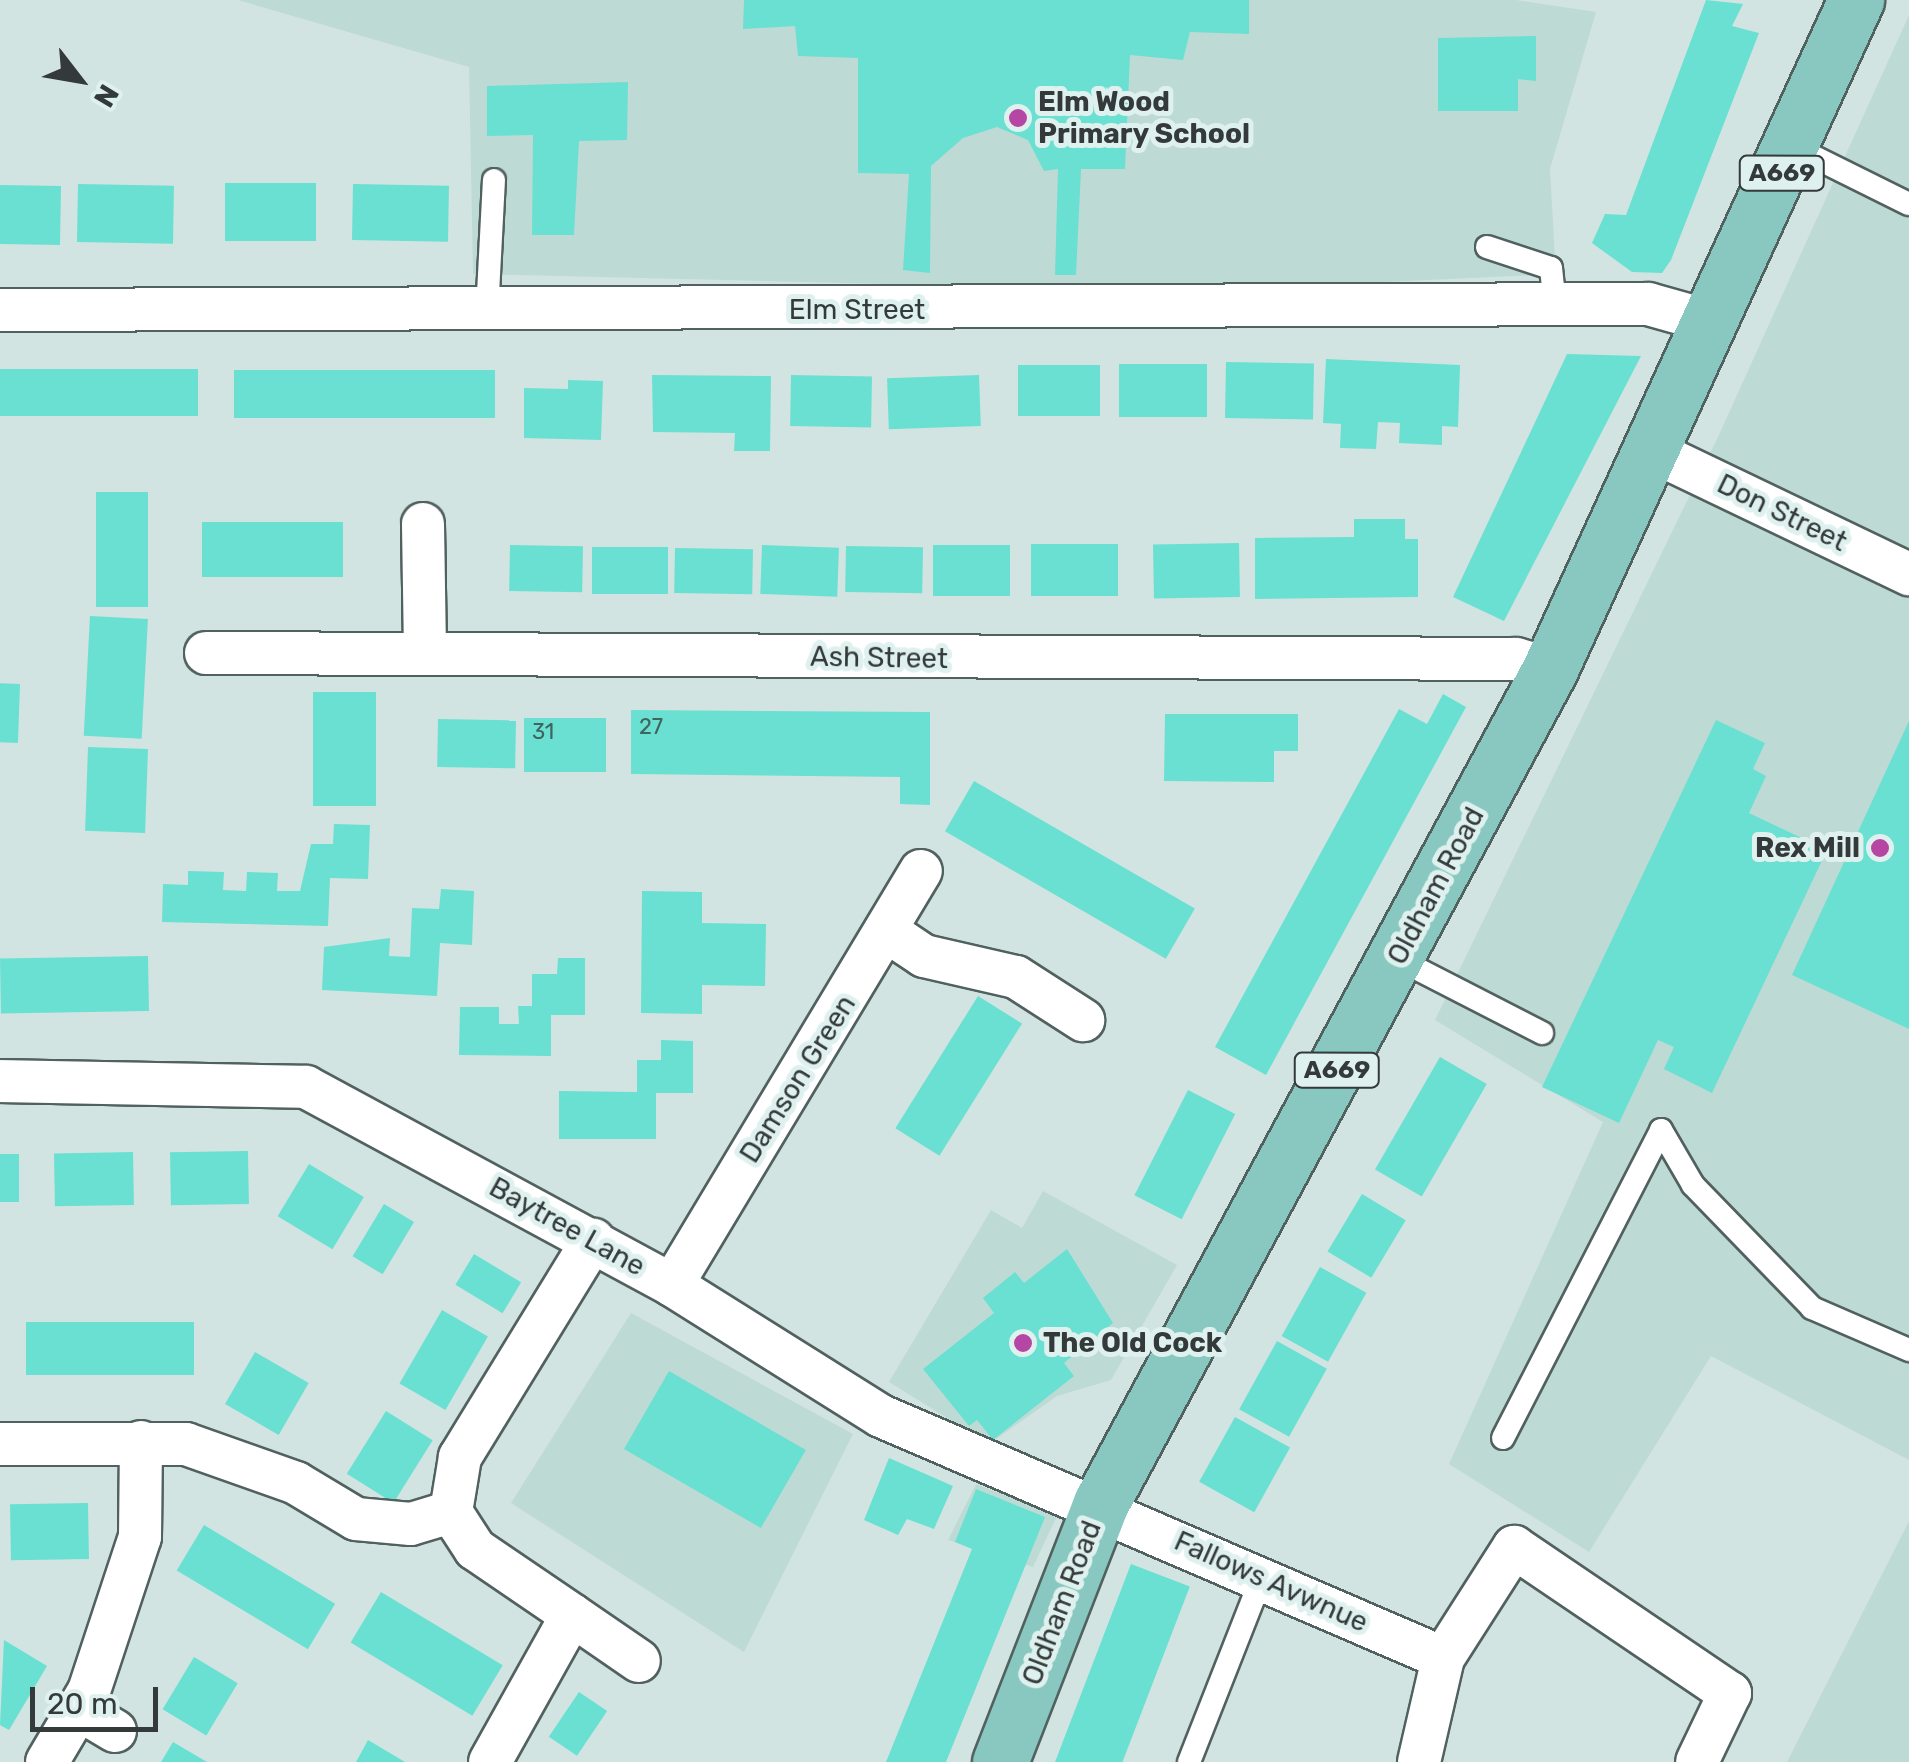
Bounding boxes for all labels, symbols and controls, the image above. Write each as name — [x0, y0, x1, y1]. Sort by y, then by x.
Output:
north arrow — [30, 30, 130, 130]
text: N — [87, 79, 125, 113]
place label: Elm Wood Primary School — [1038, 85, 1251, 151]
marker: Elm Wood Primary School — [1007, 107, 1029, 129]
road number: A669 — [1737, 153, 1827, 193]
street label: Elm Street — [789, 293, 925, 327]
street label: Don Street — [1712, 467, 1852, 559]
street label: Ash Street — [810, 640, 948, 676]
house number: 27 — [639, 714, 663, 740]
house number: 31 — [532, 719, 554, 745]
street label: Oldham Road — [1381, 802, 1491, 970]
place label: Rex Mill — [1755, 831, 1860, 865]
marker: Rex Mill — [1869, 837, 1891, 859]
street label: Damson Green — [733, 989, 863, 1169]
road number: A669 — [1292, 1050, 1382, 1090]
street label: Baytree Lane — [483, 1170, 651, 1284]
place label: The Old Cock — [1043, 1326, 1222, 1360]
marker: The Old Cock — [1012, 1332, 1034, 1354]
street label: Oldham Road — [1015, 1516, 1109, 1690]
street label: Fallows Avwnue — [1169, 1524, 1373, 1640]
scale bar — [35, 1667, 162, 1729]
text: 20 m — [47, 1686, 118, 1722]

